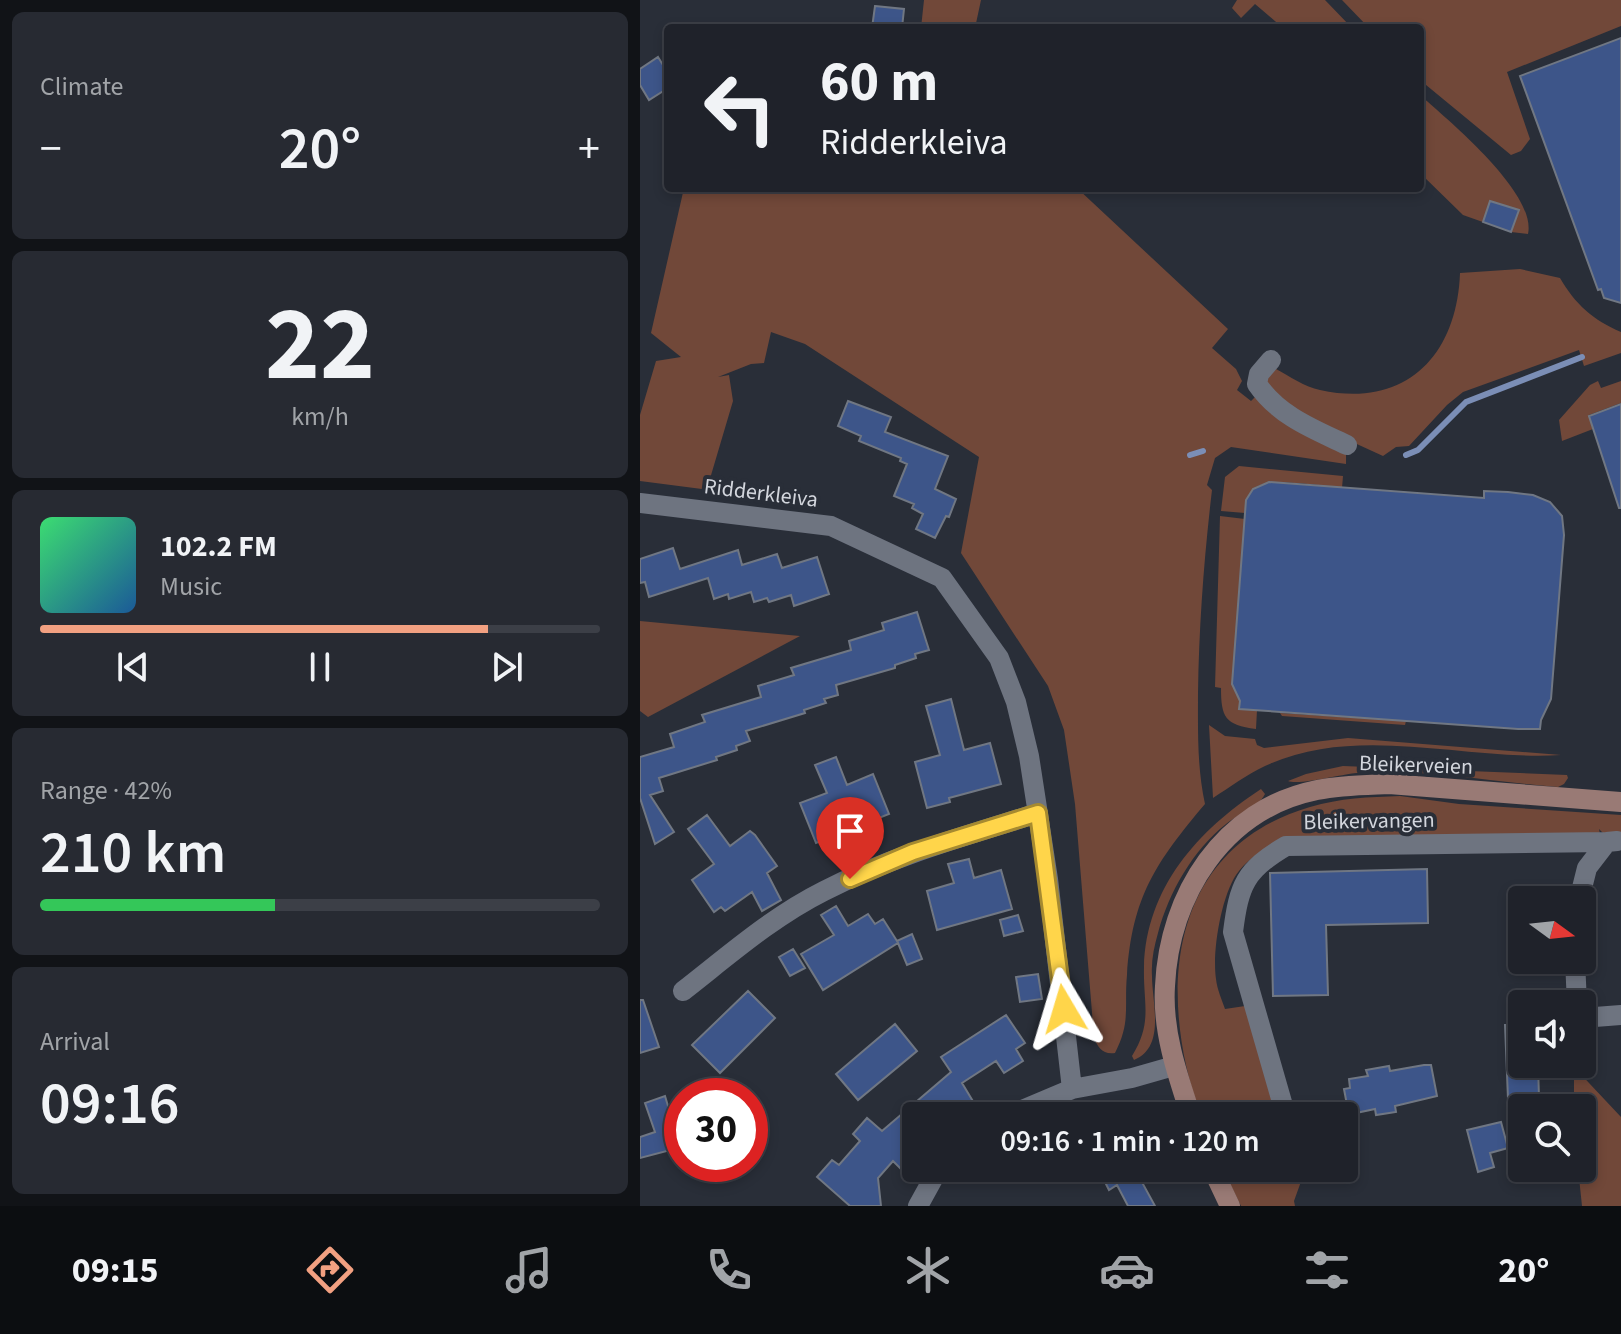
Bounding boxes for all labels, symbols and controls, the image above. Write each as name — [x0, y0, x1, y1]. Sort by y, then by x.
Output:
text: 60 m — [820, 43, 938, 122]
icon: left — [688, 56, 792, 160]
text: Climate — [40, 68, 124, 105]
text: 20° — [279, 107, 361, 192]
text: Ridderkleiva — [820, 117, 1008, 168]
text: − — [40, 118, 62, 181]
text: + — [578, 118, 600, 181]
text: 22 — [265, 272, 375, 420]
text: km/h — [291, 398, 349, 435]
street label: Ridderkleiva — [702, 470, 820, 516]
text: 102.2 FM — [160, 525, 277, 568]
text: Music — [160, 568, 222, 605]
icon: previous — [111, 645, 155, 689]
icon: pause — [298, 645, 342, 689]
icon: next — [485, 645, 529, 689]
street label: Bleikerveien — [1359, 747, 1473, 783]
text: Range · 42% — [40, 772, 172, 809]
pin — [816, 797, 884, 879]
street label: Bleikervangen — [1303, 804, 1435, 838]
icon: arrive — [828, 809, 872, 853]
text: 210 km — [40, 811, 226, 896]
north arrow — [1508, 886, 1596, 974]
map controls — [1508, 886, 1596, 1182]
position arrow — [1022, 967, 1106, 1051]
button: sound — [1508, 990, 1596, 1078]
text: Arrival — [40, 1023, 110, 1060]
text: 09:16 — [40, 1062, 180, 1147]
speed limit sign: 30 — [664, 1078, 768, 1182]
button: search — [1508, 1094, 1596, 1182]
text: 09:16 · 1 min · 120 m — [1000, 1120, 1260, 1163]
icon: directions — [302, 1242, 358, 1298]
icon: music — [501, 1242, 557, 1298]
icon: phone — [701, 1242, 757, 1298]
icon: climate — [900, 1242, 956, 1298]
icon: car — [1099, 1242, 1155, 1298]
icon: filters — [1299, 1242, 1355, 1298]
text: 09:15 — [72, 1245, 159, 1296]
text: 20° — [1498, 1245, 1549, 1296]

